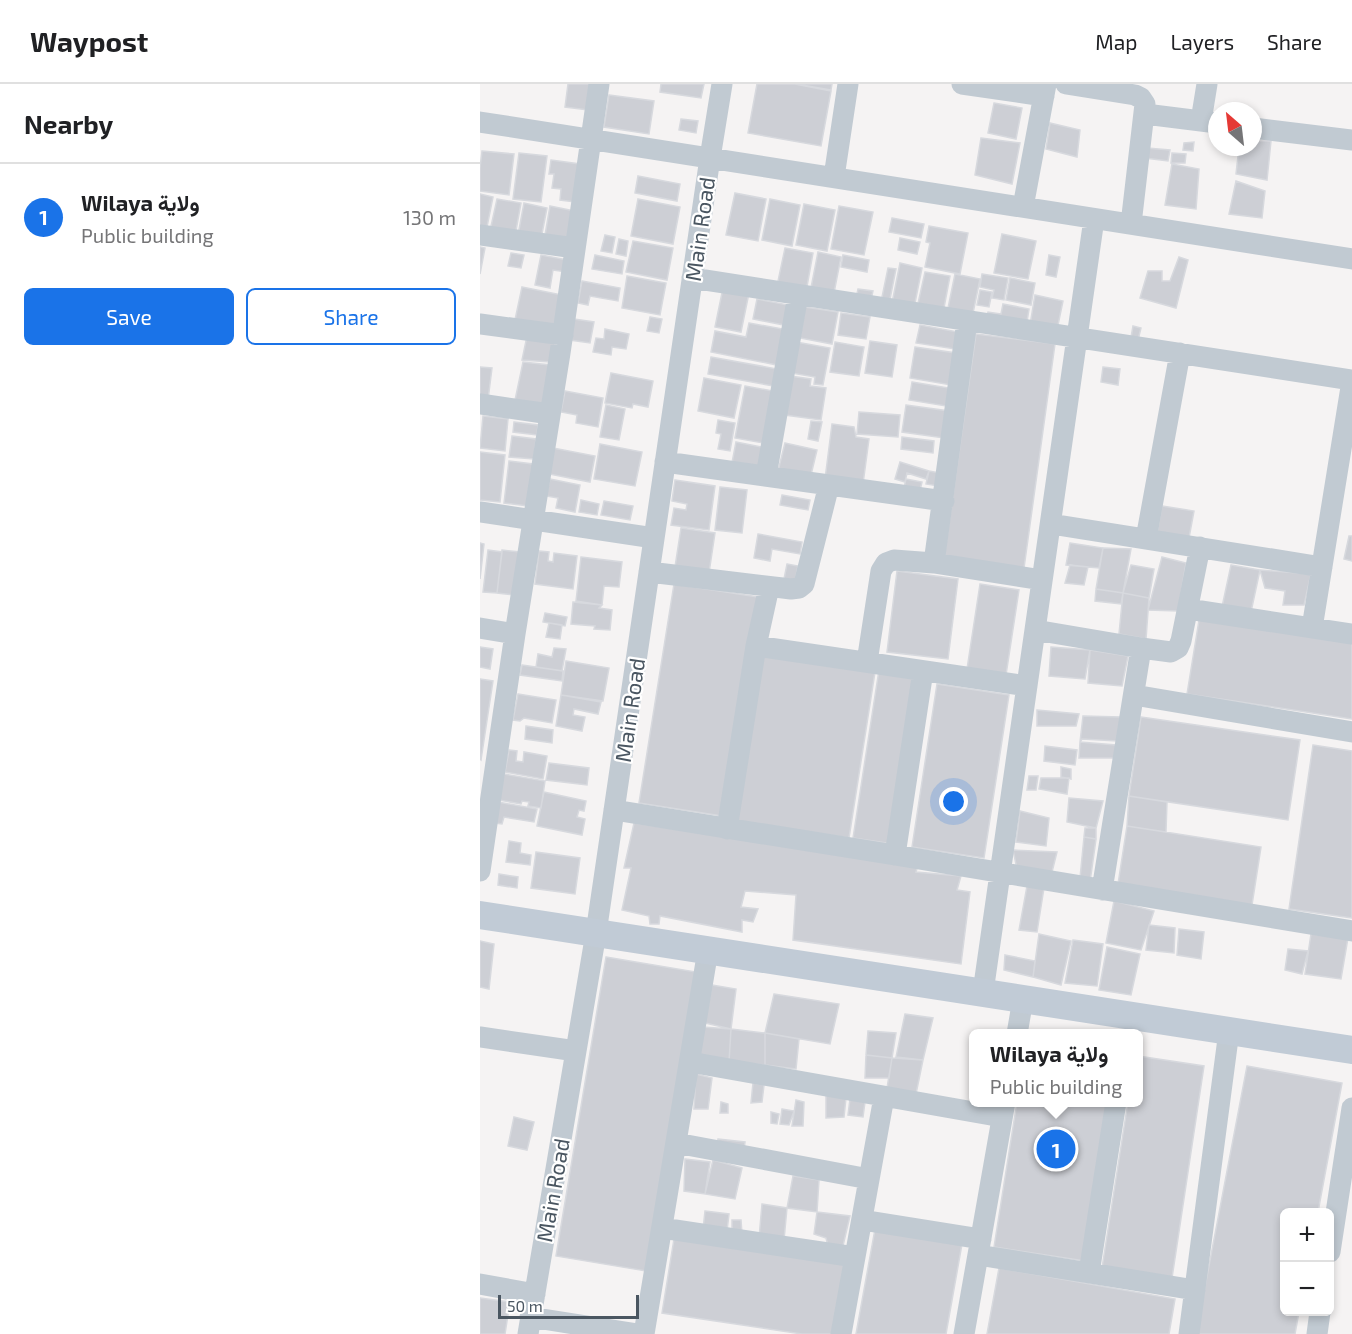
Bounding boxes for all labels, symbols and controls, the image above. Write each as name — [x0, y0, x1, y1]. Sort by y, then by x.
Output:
text: Waypost — [30, 24, 148, 58]
text: Map — [1095, 29, 1137, 54]
text: Layers — [1170, 29, 1234, 54]
text: Share — [1267, 29, 1322, 54]
north arrow — [1208, 102, 1262, 156]
text: Nearby — [24, 108, 113, 139]
street label: Main Road — [679, 175, 719, 283]
text: Wilaya ولاية — [81, 189, 200, 215]
text: 1 — [39, 205, 48, 229]
text: 130 m — [403, 205, 456, 229]
text: Public building — [81, 223, 214, 247]
button: Save — [24, 288, 234, 345]
button: Share — [246, 288, 456, 345]
street label: Main Road — [609, 656, 649, 764]
your location — [939, 787, 968, 816]
popup — [969, 1029, 1143, 1107]
text: Wilaya ولاية — [990, 1040, 1108, 1066]
text: Public building — [990, 1074, 1122, 1098]
pin: 1 — [1036, 1126, 1076, 1172]
street label: Main Road — [530, 1136, 574, 1244]
map controls — [1280, 1208, 1334, 1316]
button: + — [1280, 1208, 1334, 1262]
button: − — [1280, 1262, 1334, 1316]
scale bar — [498, 1292, 639, 1320]
text: 50 m — [507, 1296, 543, 1315]

